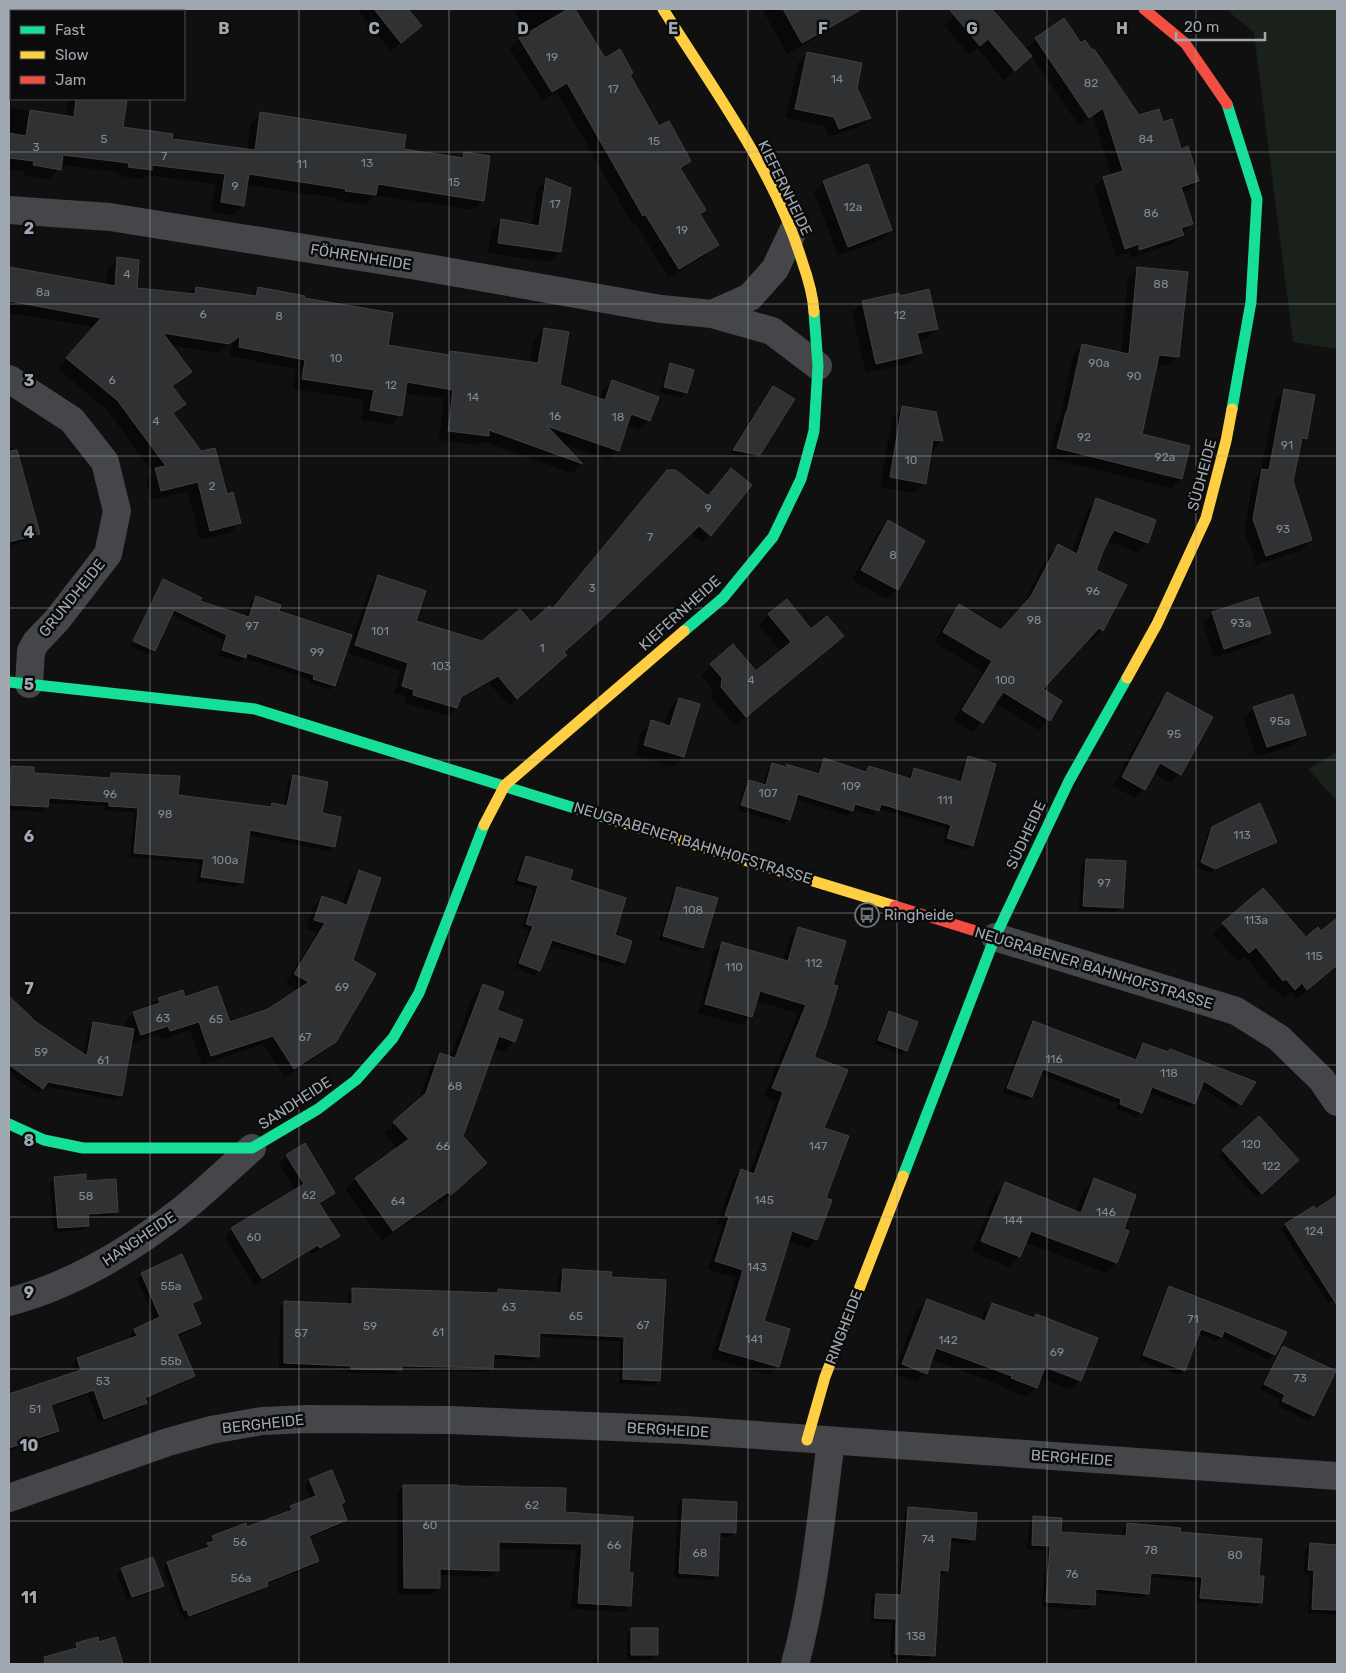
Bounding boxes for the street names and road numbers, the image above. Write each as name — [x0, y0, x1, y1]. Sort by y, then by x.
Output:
street label: KIEFERNHEIDE — [754, 137, 816, 239]
street label: FÖHRENHEIDE — [309, 240, 413, 274]
street label: SÜDHEIDE — [1184, 437, 1220, 513]
street label: GRUNDHEIDE — [35, 556, 109, 640]
street label: KIEFERNHEIDE — [635, 572, 725, 654]
street label: NEUGRABENER BAHNHOFSTRASSE — [572, 798, 814, 888]
street label: SÜDHEIDE — [1002, 798, 1050, 872]
street label: NEUGRABENER BAHNHOFSTRASSE — [973, 923, 1215, 1013]
street label: SANDHEIDE — [255, 1073, 335, 1133]
street label: HANGHEIDE — [99, 1208, 179, 1270]
street label: RINGHEIDE — [822, 1287, 866, 1367]
street label: BERGHEIDE — [221, 1411, 305, 1437]
street label: BERGHEIDE — [626, 1419, 710, 1441]
street label: BERGHEIDE — [1030, 1446, 1114, 1470]

